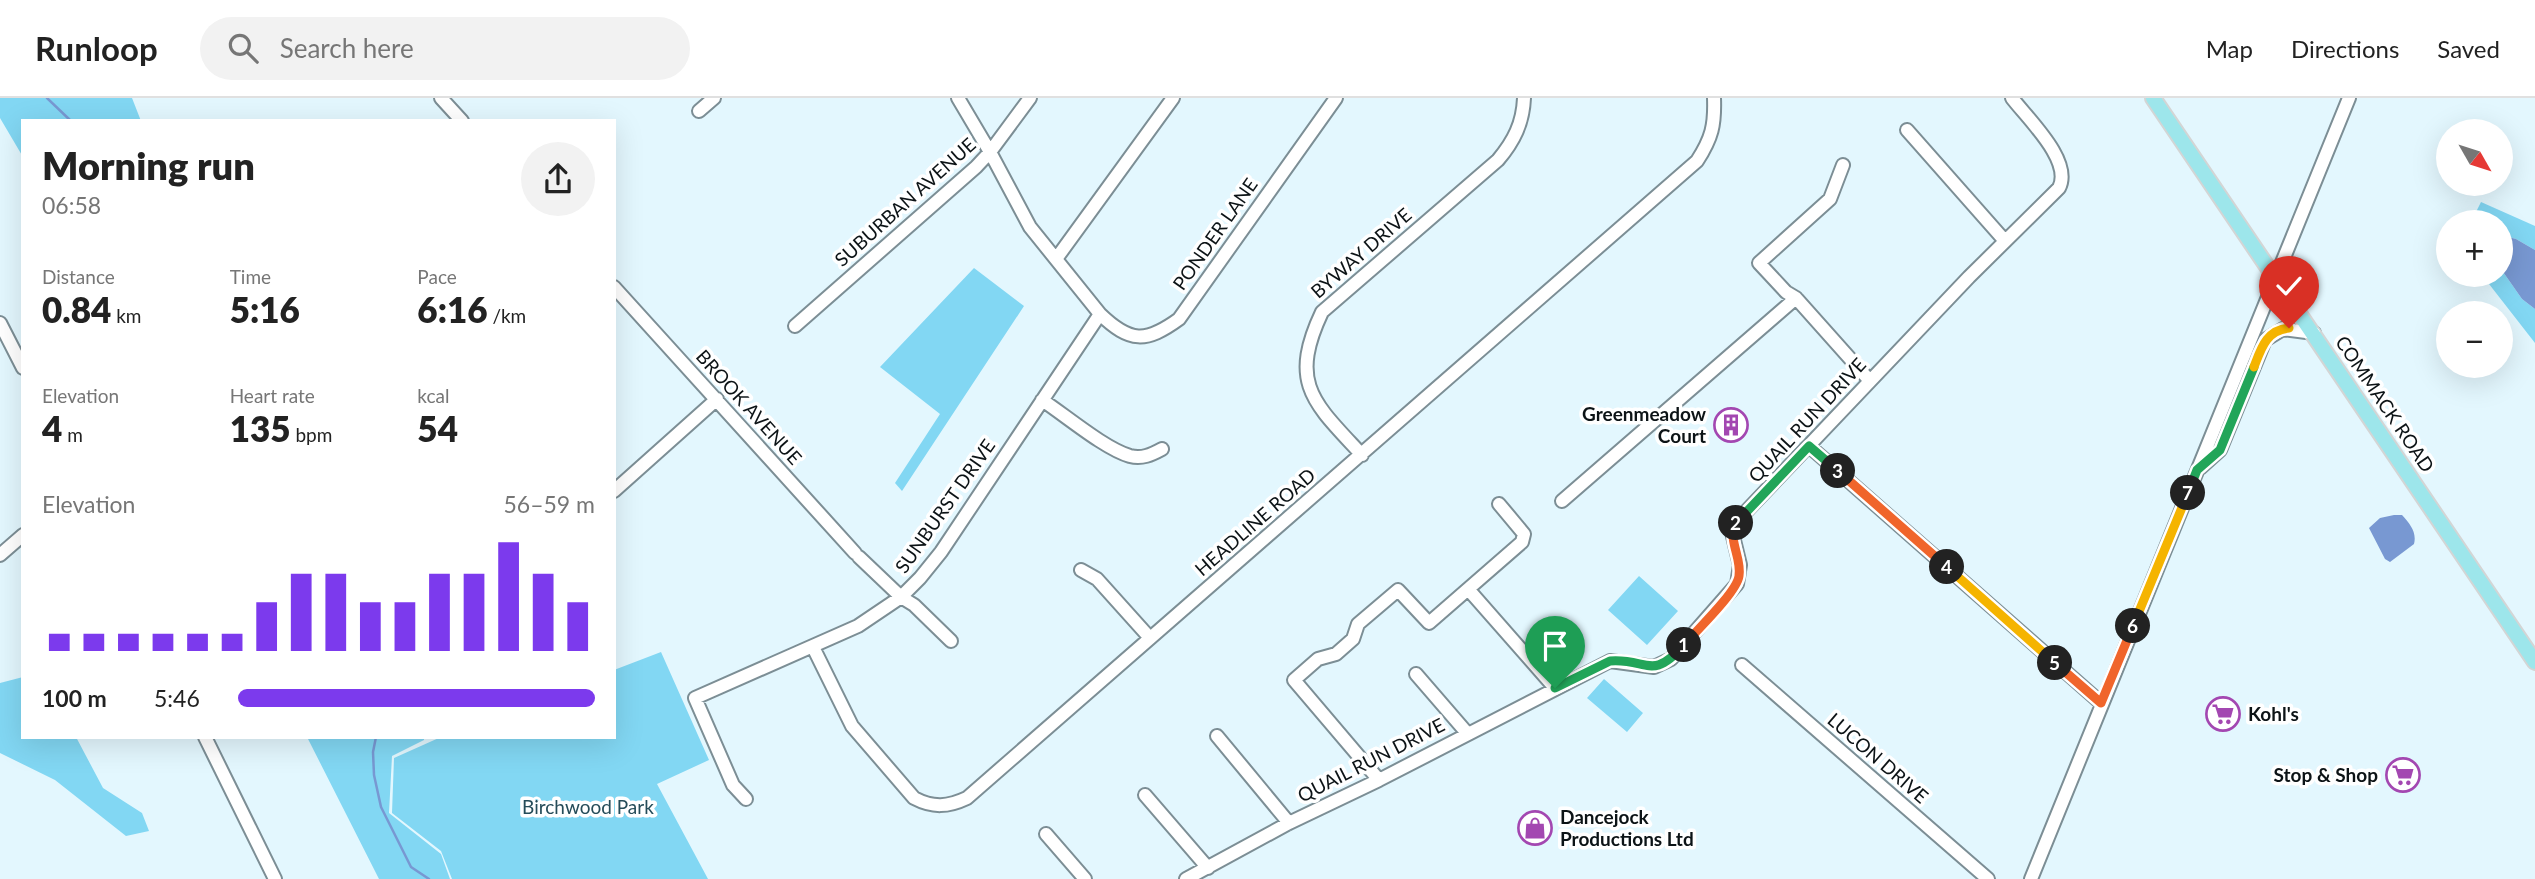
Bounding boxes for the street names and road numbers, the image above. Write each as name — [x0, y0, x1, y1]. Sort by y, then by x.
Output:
street label: SUBURBAN AVENUE — [830, 132, 980, 271]
street label: PONDER LANE — [1167, 173, 1262, 294]
street label: BYWAY DRIVE — [1306, 203, 1416, 302]
street label: COMMACK ROAD — [2331, 331, 2440, 476]
street label: BROOK AVENUE — [692, 345, 807, 469]
street label: QUAIL RUN DRIVE — [1743, 353, 1870, 487]
street label: SUNBURST DRIVE — [890, 434, 999, 577]
street label: HEADLINE ROAD — [1190, 463, 1320, 580]
street label: LUCON DRIVE — [1823, 708, 1933, 808]
street label: QUAIL RUN DRIVE — [1293, 713, 1448, 807]

